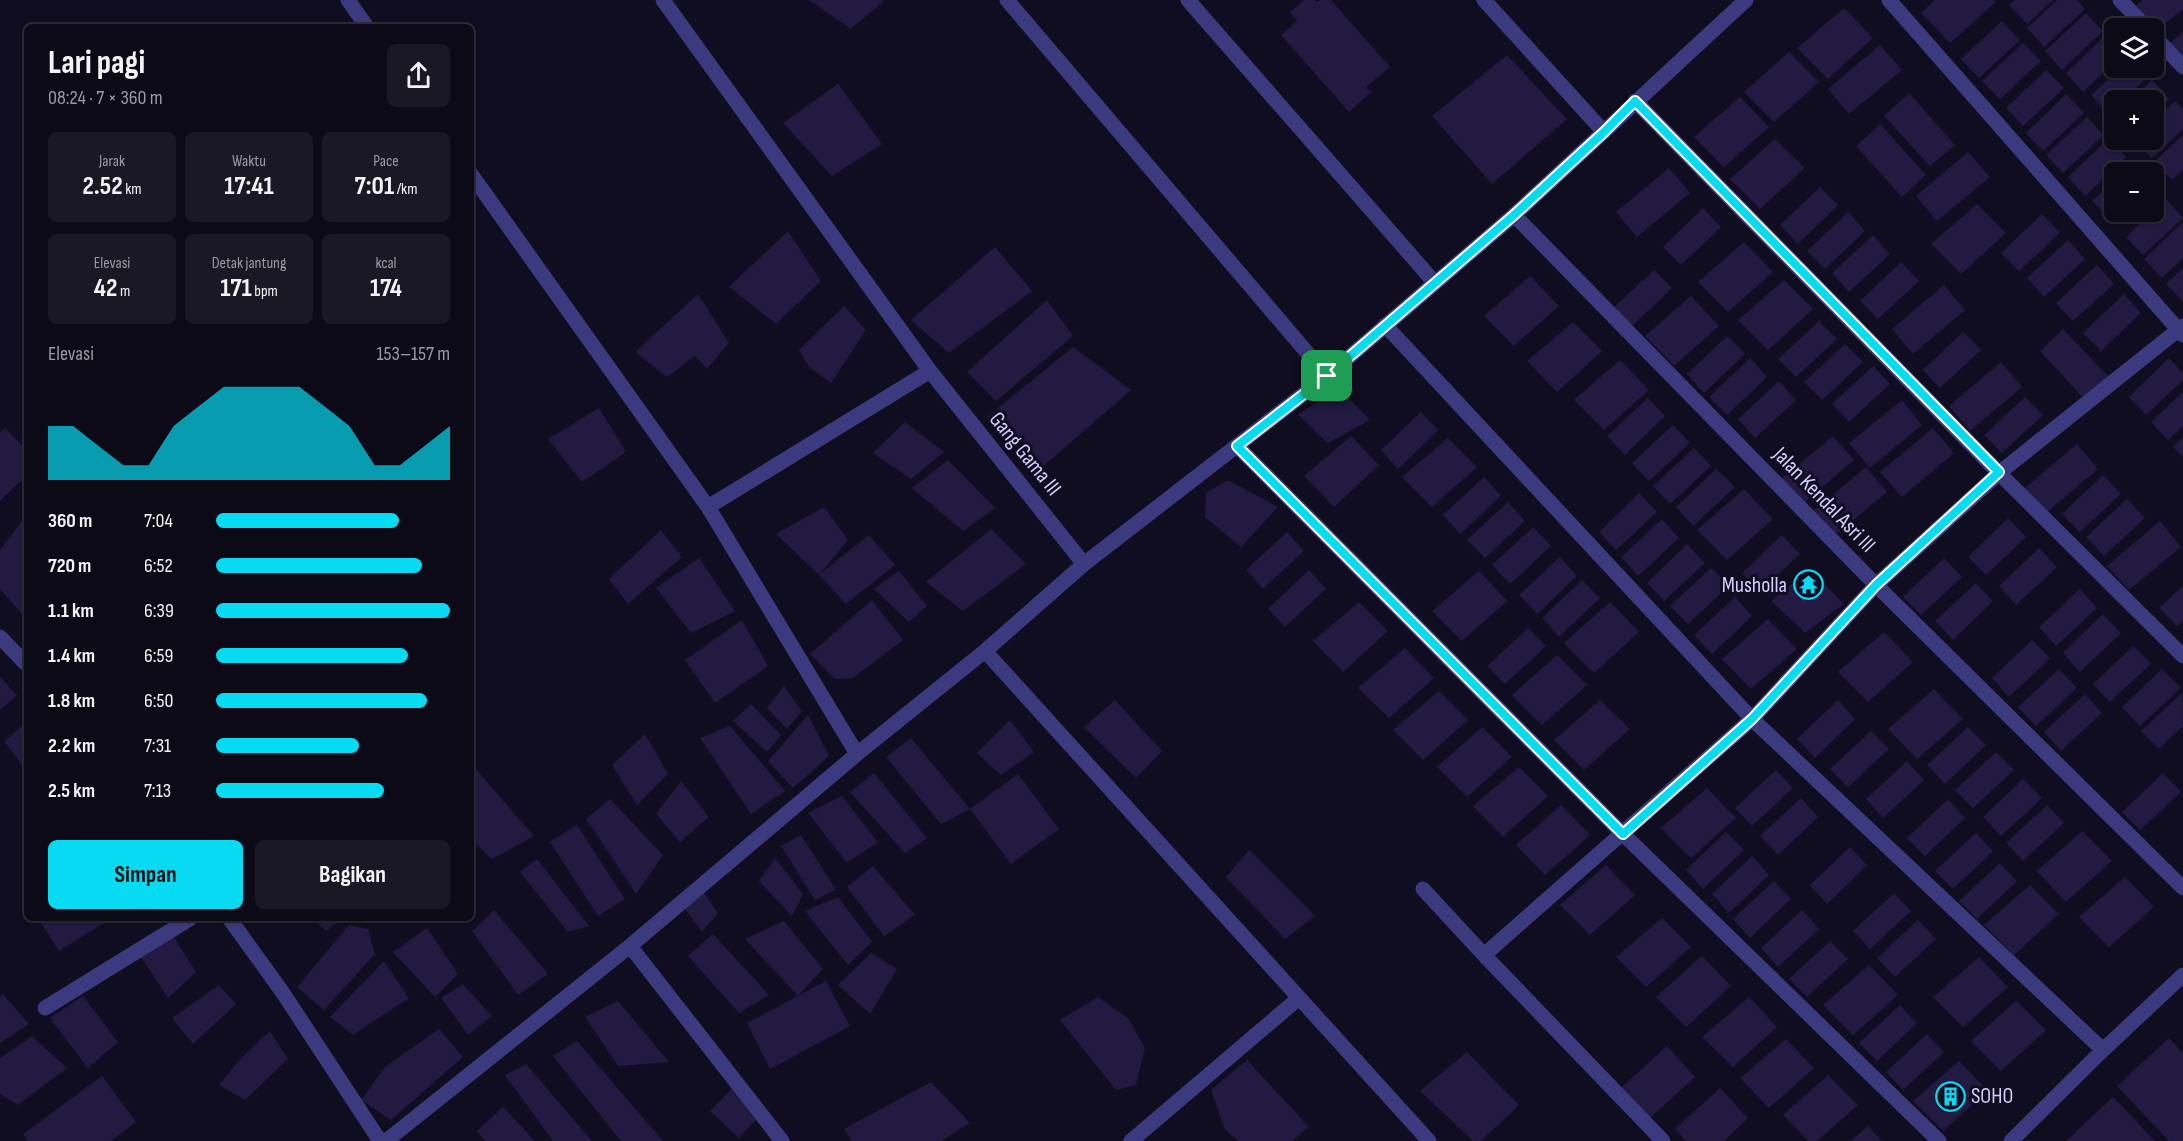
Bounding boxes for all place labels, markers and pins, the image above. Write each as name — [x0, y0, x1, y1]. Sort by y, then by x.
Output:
pin — [1301, 350, 1352, 401]
temple icon: Musholla — [1792, 569, 1824, 601]
place label: Musholla — [1722, 572, 1787, 599]
building icon: SOHO — [1934, 1080, 1966, 1112]
place label: SOHO — [1971, 1083, 2013, 1110]

